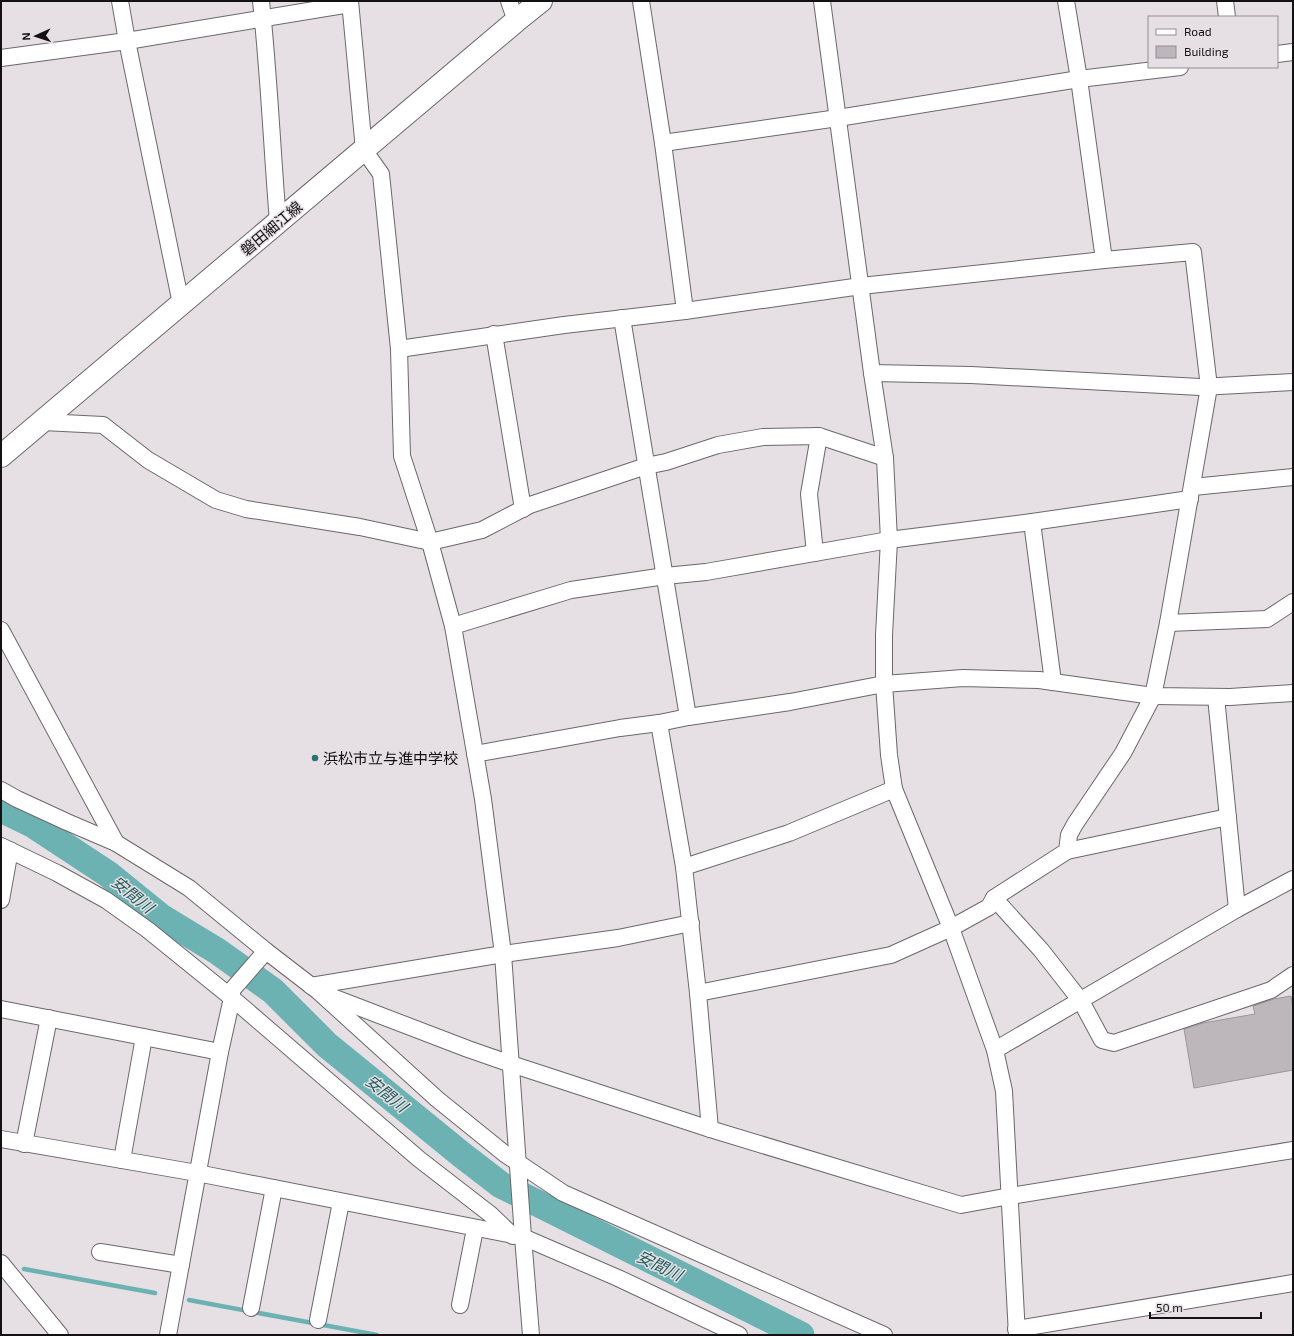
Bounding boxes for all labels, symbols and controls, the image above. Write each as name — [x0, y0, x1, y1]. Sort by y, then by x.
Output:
north arrow — [16, 16, 56, 56]
legend — [1148, 16, 1278, 68]
text: Road — [1184, 24, 1212, 38]
text: N — [19, 32, 32, 41]
text: Building — [1184, 44, 1229, 58]
street label: 磐田細江線 — [236, 197, 306, 259]
place label: 浜松市立与進中学校 — [323, 749, 458, 767]
marker: 浜松市立与進中学校 — [310, 753, 320, 763]
water label: 安間川 — [108, 872, 159, 918]
water label: 安間川 — [362, 1071, 413, 1117]
water label: 安間川 — [634, 1246, 688, 1285]
scale bar — [1150, 1294, 1261, 1320]
text: 50 m — [1156, 1300, 1183, 1314]

